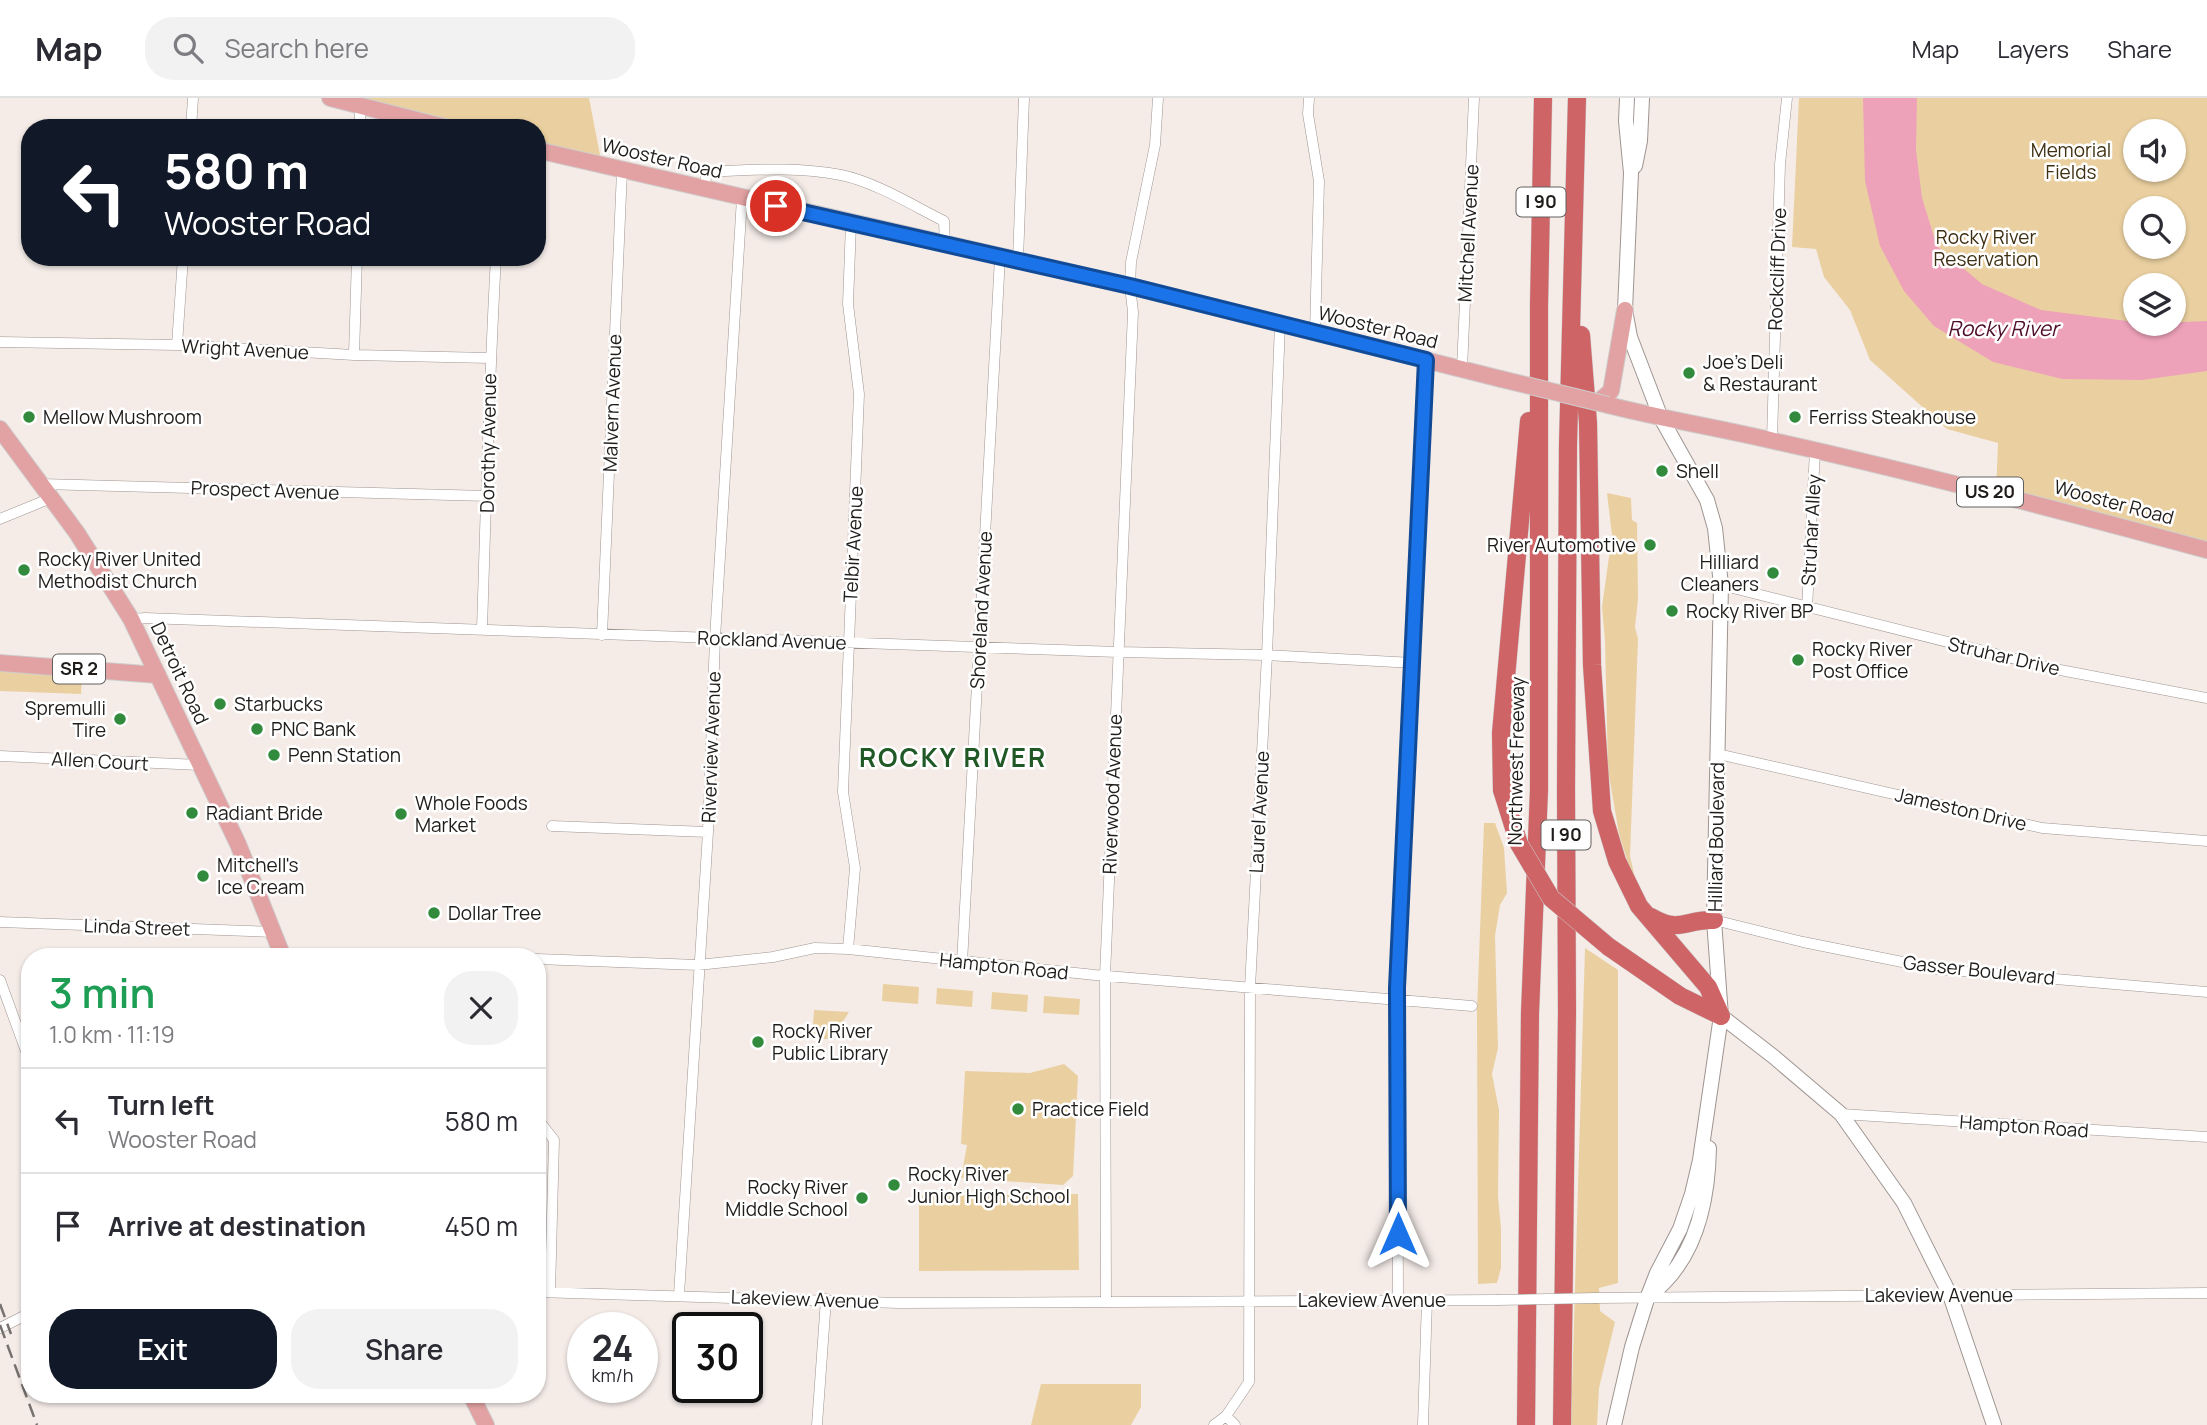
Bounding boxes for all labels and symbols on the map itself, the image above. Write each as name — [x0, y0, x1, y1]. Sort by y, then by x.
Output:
street label: Wooster Road — [599, 131, 725, 185]
park label: Memorial Fields — [2031, 137, 2111, 185]
street label: Mitchell Avenue — [1451, 163, 1485, 303]
pin — [746, 176, 806, 236]
road number: I 90 — [1516, 188, 1566, 217]
street label: Rockcliff Drive — [1762, 207, 1792, 331]
park label: Rocky River Reservation — [1933, 224, 2039, 272]
street label: Wooster Road — [1315, 300, 1441, 354]
water label: Rocky River — [1947, 314, 2061, 342]
street label: Wright Avenue — [180, 333, 310, 365]
street label: Malvern Avenue — [597, 333, 627, 473]
place label: Joe's Deli & Restaurant — [1703, 349, 1818, 397]
marker: Joe's Deli & Restaurant — [1681, 365, 1697, 381]
street label: Dorothy Avenue — [474, 373, 502, 513]
place label: Mellow Mushroom — [43, 404, 202, 430]
place label: Ferriss Steakhouse — [1809, 404, 1976, 430]
marker: Mellow Mushroom — [21, 409, 37, 425]
marker: Ferriss Steakhouse — [1787, 409, 1803, 425]
place label: Shell — [1676, 458, 1719, 484]
marker: Shell — [1654, 463, 1670, 479]
street label: Struhar Alley — [1795, 473, 1827, 587]
street label: Prospect Avenue — [190, 474, 340, 506]
street label: Wooster Road — [2051, 474, 2177, 530]
road number: US 20 — [1957, 478, 2023, 506]
street label: Telbir Avenue — [837, 485, 869, 603]
street label: Shoreland Avenue — [964, 530, 998, 690]
place label: River Automotive — [1487, 532, 1636, 558]
marker: River Automotive — [1642, 537, 1658, 553]
place label: Rocky River United Methodist Church — [38, 546, 201, 594]
place label: Hilliard Cleaners — [1681, 549, 1759, 597]
marker: Rocky River United Methodist Church — [16, 562, 32, 578]
marker: Hilliard Cleaners — [1765, 565, 1781, 581]
place label: Rocky River BP — [1686, 598, 1814, 624]
marker: Rocky River BP — [1664, 603, 1680, 619]
street label: Detroit Road — [145, 618, 215, 728]
street label: Rockland Avenue — [697, 624, 847, 656]
street label: Struhar Drive — [1945, 630, 2063, 682]
place label: Rocky River Post Office — [1812, 636, 1913, 684]
marker: Rocky River Post Office — [1790, 652, 1806, 668]
road number: SR 2 — [53, 654, 105, 684]
street label: Riverview Avenue — [695, 671, 727, 823]
street label: Northwest Freeway — [1502, 676, 1530, 846]
place label: Starbucks — [234, 691, 323, 717]
place label: Spremulli Tire — [25, 695, 106, 743]
marker: Starbucks — [212, 696, 228, 712]
marker: Spremulli Tire — [112, 711, 128, 727]
street label: Riverwood Avenue — [1096, 713, 1128, 875]
place label: PNC Bank — [271, 716, 356, 742]
marker: PNC Bank — [249, 721, 265, 737]
district label: ROCKY RIVER — [859, 739, 1047, 775]
place label: Penn Station — [288, 742, 401, 768]
street label: Allen Court — [51, 745, 149, 777]
marker: Penn Station — [266, 747, 282, 763]
street label: Laurel Avenue — [1243, 750, 1275, 874]
street label: Hilliard Boulevard — [1702, 762, 1730, 912]
street label: Jameston Drive — [1893, 781, 2029, 837]
place label: Whole Foods Market — [415, 790, 528, 838]
place label: Radiant Bride — [206, 800, 323, 826]
marker: Radiant Bride — [184, 805, 200, 821]
marker: Whole Foods Market — [393, 806, 409, 822]
road number: I 90 — [1542, 820, 1590, 850]
place label: Mitchell's Ice Cream — [217, 852, 304, 900]
marker: Mitchell's Ice Cream — [195, 868, 211, 884]
place label: Dollar Tree — [448, 900, 541, 926]
marker: Dollar Tree — [426, 905, 442, 921]
street label: Linda Street — [83, 912, 191, 942]
street label: Hampton Road — [938, 946, 1070, 986]
street label: Gasser Boulevard — [1902, 949, 2056, 991]
place label: Rocky River Public Library — [772, 1018, 888, 1066]
marker: Rocky River Public Library — [750, 1034, 766, 1050]
place label: Practice Field — [1032, 1096, 1149, 1122]
marker: Practice Field — [1010, 1101, 1026, 1117]
street label: Hampton Road — [1958, 1109, 2090, 1143]
place label: Rocky River Junior High School — [908, 1161, 1070, 1209]
place label: Rocky River Middle School — [725, 1174, 848, 1222]
marker: Rocky River Junior High School — [886, 1177, 902, 1193]
marker: Rocky River Middle School — [854, 1190, 870, 1206]
position arrow — [1361, 1197, 1435, 1271]
street label: Lakeview Avenue — [1865, 1282, 2013, 1308]
street label: Lakeview Avenue — [730, 1283, 880, 1315]
street label: Lakeview Avenue — [1298, 1287, 1446, 1313]
speed limit sign: 30 — [672, 1312, 763, 1403]

